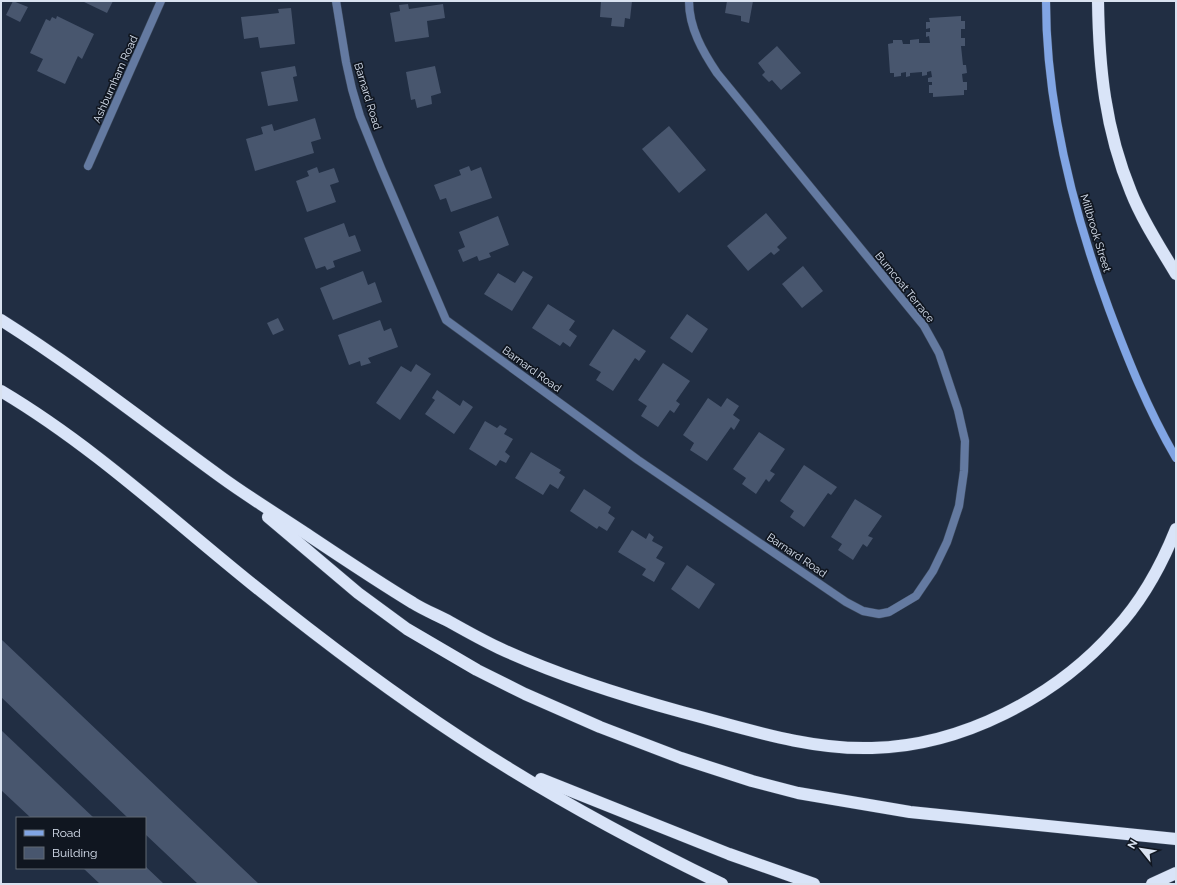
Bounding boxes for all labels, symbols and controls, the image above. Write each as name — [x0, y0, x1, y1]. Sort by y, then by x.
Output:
street label: Ashburnham Road — [90, 33, 141, 125]
street label: Barnard Road — [351, 61, 384, 131]
street label: Millbrook Street — [1078, 193, 1114, 274]
street label: Burncoat Terrace — [872, 249, 937, 326]
street label: Barnard Road — [500, 344, 564, 395]
street label: Barnard Road — [764, 531, 829, 580]
legend — [16, 817, 146, 869]
text: Road — [52, 826, 81, 840]
north arrow — [1121, 829, 1161, 869]
text: N — [1125, 837, 1141, 851]
text: Building — [52, 846, 98, 860]

